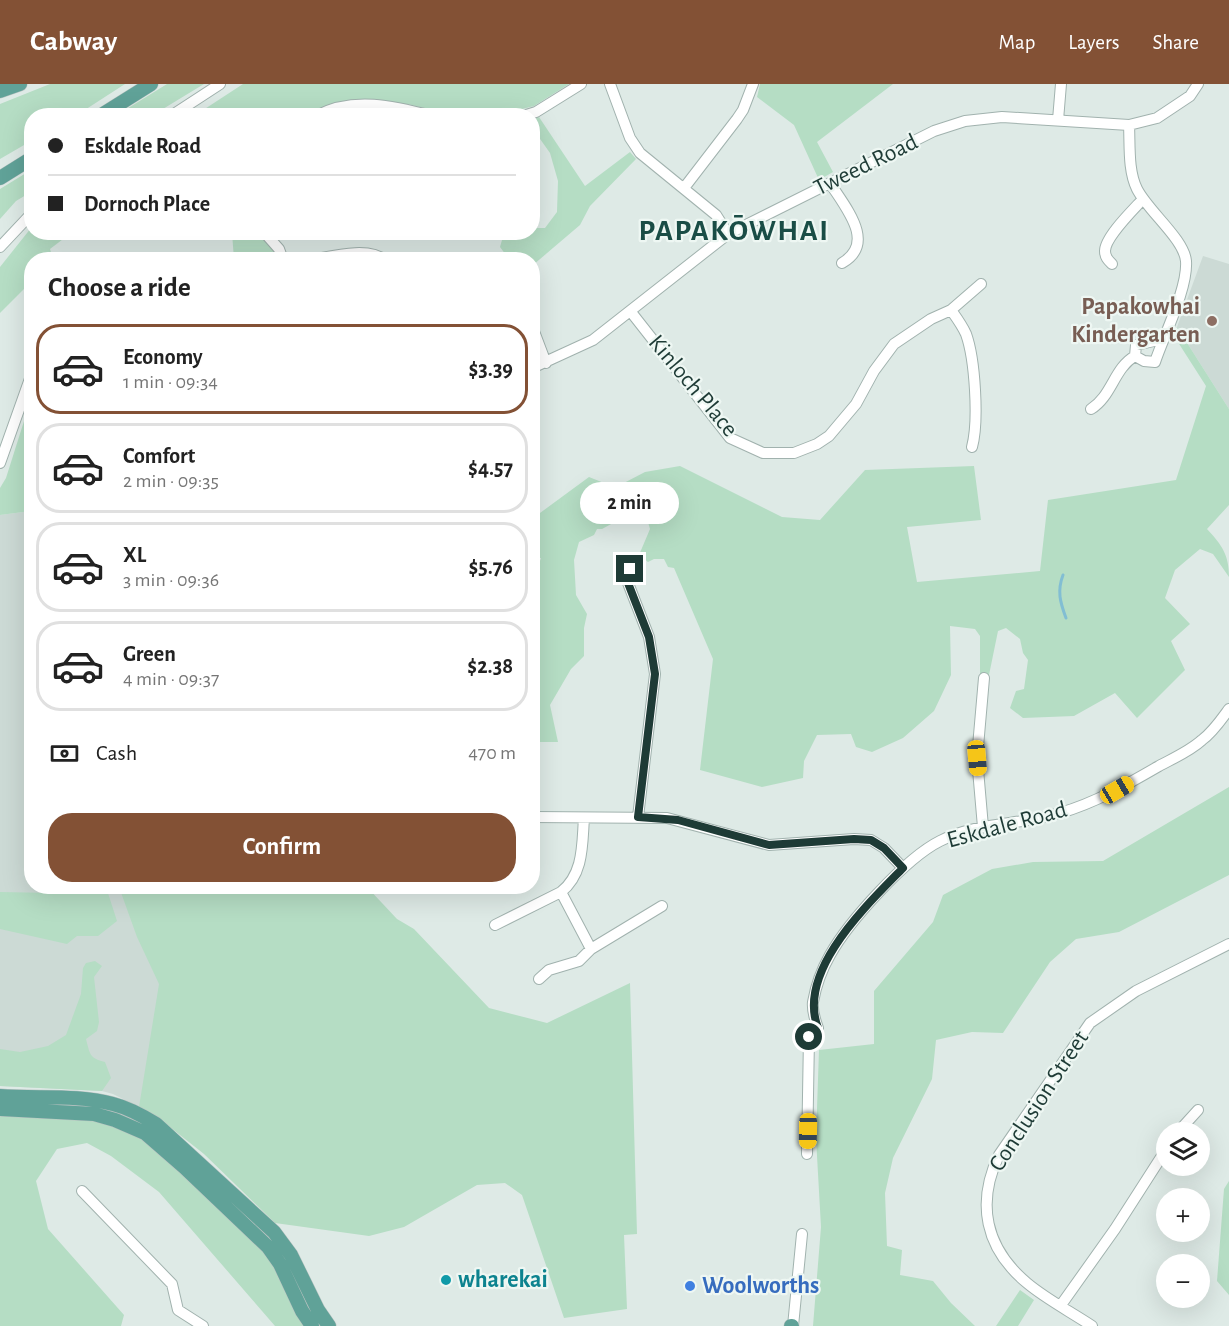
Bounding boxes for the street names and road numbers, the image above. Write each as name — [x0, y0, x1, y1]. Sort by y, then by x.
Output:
street label: Tweed Road — [810, 130, 922, 200]
street label: Kinloch Place — [644, 331, 742, 441]
street label: Eskdale Road — [944, 797, 1070, 853]
street label: Conclusion Street — [985, 1026, 1093, 1176]

